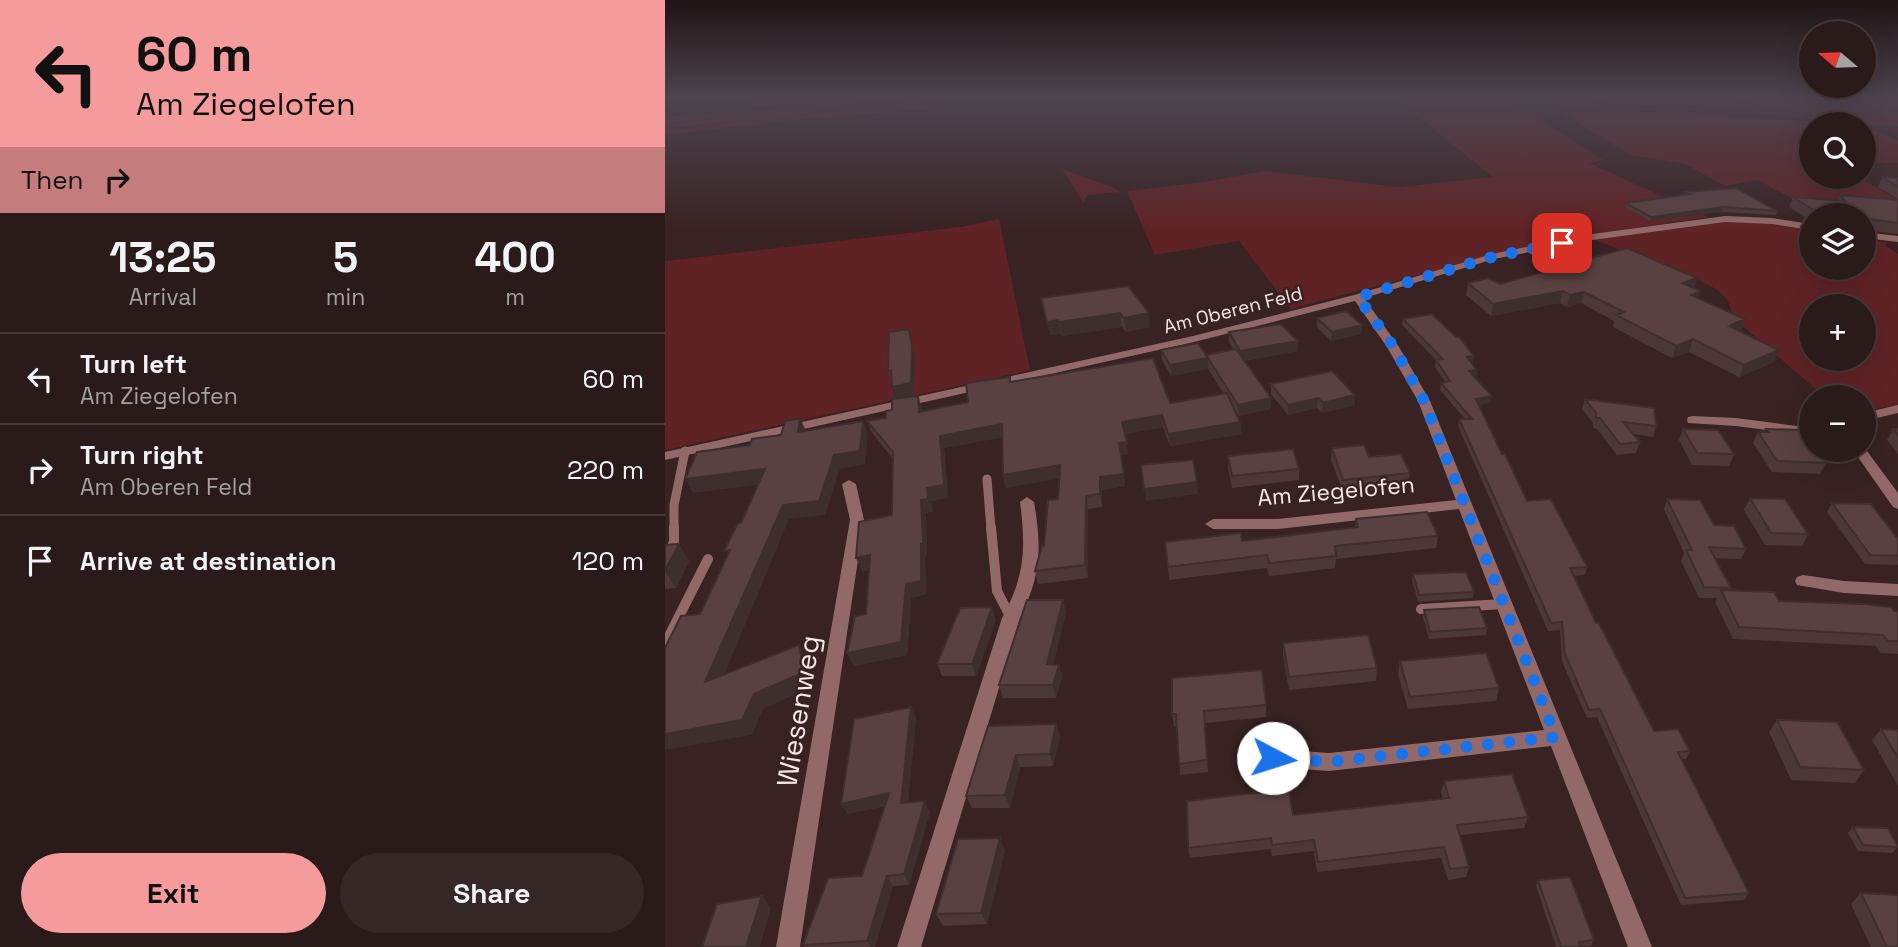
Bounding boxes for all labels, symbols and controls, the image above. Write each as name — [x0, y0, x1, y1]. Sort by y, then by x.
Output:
north arrow — [1799, 21, 1876, 98]
map controls — [1799, 21, 1876, 462]
text: 60 m — [136, 23, 252, 85]
icon: left — [21, 28, 112, 119]
text: Am Ziegelofen — [136, 84, 356, 124]
button: search — [1799, 112, 1876, 189]
icon: right — [98, 161, 136, 199]
text: Then — [21, 163, 84, 197]
button: layers — [1799, 203, 1876, 280]
pin — [1532, 213, 1592, 273]
icon: arrive — [1543, 224, 1581, 262]
text: 13:25 — [109, 231, 216, 284]
text: 5 — [333, 231, 358, 284]
text: 400 — [475, 231, 556, 284]
street label: Am Oberen Feld — [1161, 281, 1305, 339]
text: Arrival — [129, 282, 197, 312]
text: min — [326, 282, 365, 312]
text: m — [505, 282, 525, 312]
button: + — [1799, 294, 1876, 371]
text: Turn left — [80, 347, 187, 381]
icon: left — [21, 360, 59, 398]
text: 60 m — [582, 362, 644, 396]
text: Am Ziegelofen — [80, 381, 238, 411]
button: − — [1799, 385, 1876, 462]
text: Turn right — [80, 438, 204, 472]
icon: right — [21, 451, 59, 489]
text: 220 m — [567, 453, 644, 487]
street label: Am Ziegelofen — [1256, 469, 1416, 513]
text: Am Oberen Feld — [80, 472, 252, 502]
icon: arrive — [21, 542, 59, 580]
text: Arrive at destination — [80, 544, 337, 578]
text: 120 m — [572, 544, 644, 578]
street label: Wiesenweg — [768, 633, 828, 789]
position arrow — [1236, 721, 1310, 795]
button: Exit — [21, 853, 326, 933]
button: Share — [340, 853, 644, 933]

